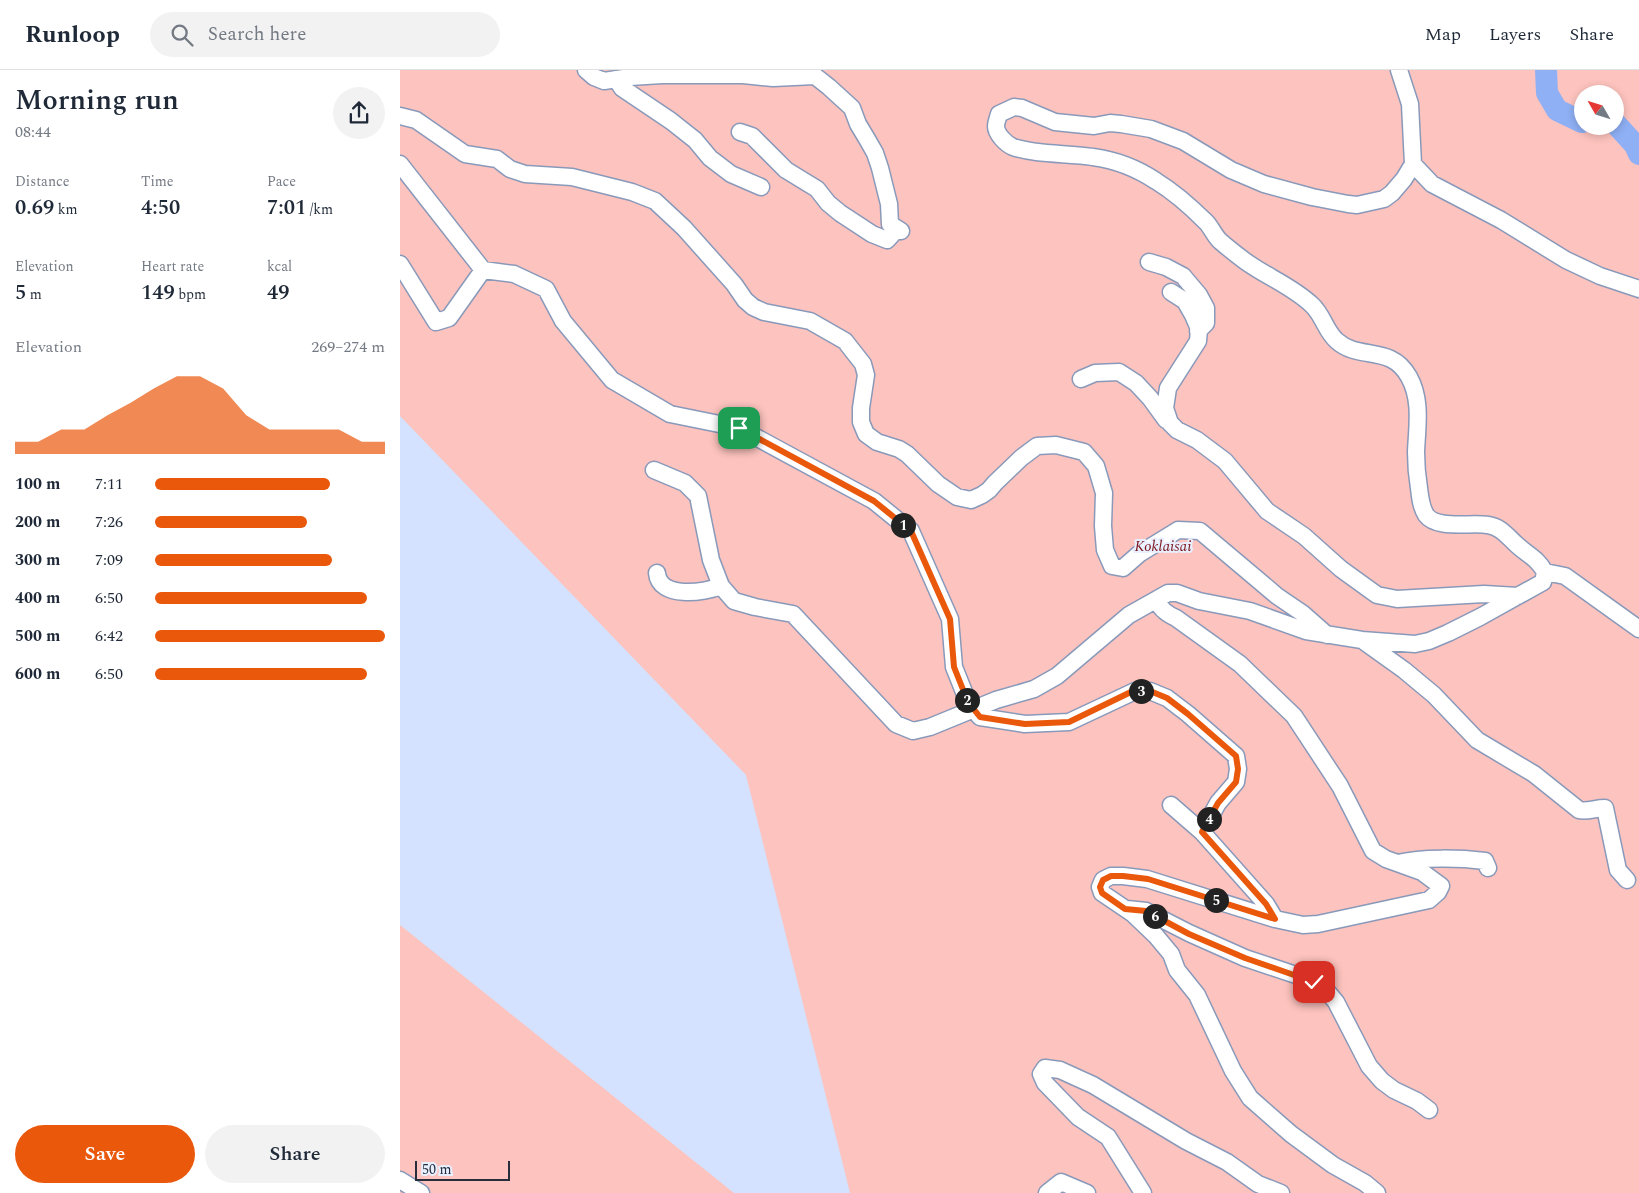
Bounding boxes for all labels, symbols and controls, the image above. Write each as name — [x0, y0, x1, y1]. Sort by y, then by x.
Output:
search box — [150, 12, 500, 57]
text: Runloop — [25, 17, 120, 53]
text: Search here — [208, 20, 306, 49]
icon: search — [168, 21, 196, 49]
text: Map — [1425, 21, 1461, 48]
text: Layers — [1489, 21, 1541, 48]
text: Share — [1569, 21, 1614, 48]
text: Morning run — [15, 79, 179, 122]
north arrow — [1574, 85, 1624, 135]
map controls — [1574, 85, 1624, 135]
button: share — [333, 87, 385, 139]
text: 08:44 — [15, 120, 51, 144]
text: Distance — [15, 171, 70, 192]
text: Time — [141, 171, 174, 192]
text: Pace — [267, 171, 296, 192]
text: 0.69 — [15, 192, 54, 224]
text: 4:50 — [141, 192, 180, 224]
text: 7:01 — [267, 192, 306, 224]
text: km — [54, 199, 78, 220]
text: /km — [306, 199, 333, 220]
text: Elevation — [15, 256, 74, 277]
text: Heart rate — [141, 256, 204, 277]
text: kcal — [267, 256, 292, 277]
text: 5 — [15, 277, 26, 309]
text: 149 — [141, 277, 175, 309]
text: 49 — [267, 277, 290, 309]
text: m — [26, 284, 42, 305]
text: bpm — [175, 284, 206, 305]
text: Elevation — [15, 335, 82, 359]
text: 269–274 m — [311, 335, 385, 359]
pin — [718, 407, 760, 449]
icon: arrive — [725, 414, 753, 442]
text: 100 m — [15, 472, 60, 496]
text: 7:11 — [95, 472, 123, 496]
text: 200 m — [15, 510, 60, 534]
text: 7:26 — [95, 510, 123, 534]
pin: 1 — [890, 512, 916, 538]
text: 1 — [900, 515, 907, 536]
park label: Koklaisai — [1134, 535, 1192, 558]
text: 300 m — [15, 548, 60, 572]
text: 7:09 — [95, 548, 123, 572]
text: 400 m — [15, 586, 60, 610]
text: 6:50 — [95, 586, 123, 610]
text: 500 m — [15, 624, 60, 648]
text: 6:42 — [95, 624, 123, 648]
text: 600 m — [15, 662, 60, 686]
text: 6:50 — [95, 662, 123, 686]
pin: 3 — [1128, 678, 1154, 704]
text: 3 — [1138, 681, 1145, 702]
pin: 2 — [954, 688, 980, 712]
text: 2 — [964, 690, 971, 711]
pin: 4 — [1196, 806, 1222, 832]
text: 4 — [1206, 809, 1213, 830]
pin: 5 — [1204, 888, 1228, 912]
text: 5 — [1213, 890, 1220, 911]
pin: 6 — [1142, 904, 1168, 928]
text: 6 — [1152, 906, 1159, 927]
pin — [1293, 961, 1335, 1003]
icon: check — [1300, 968, 1328, 996]
button: Save — [15, 1125, 195, 1183]
button: Share — [205, 1125, 385, 1183]
scale bar — [415, 1158, 510, 1181]
text: 50 m — [422, 1159, 452, 1180]

